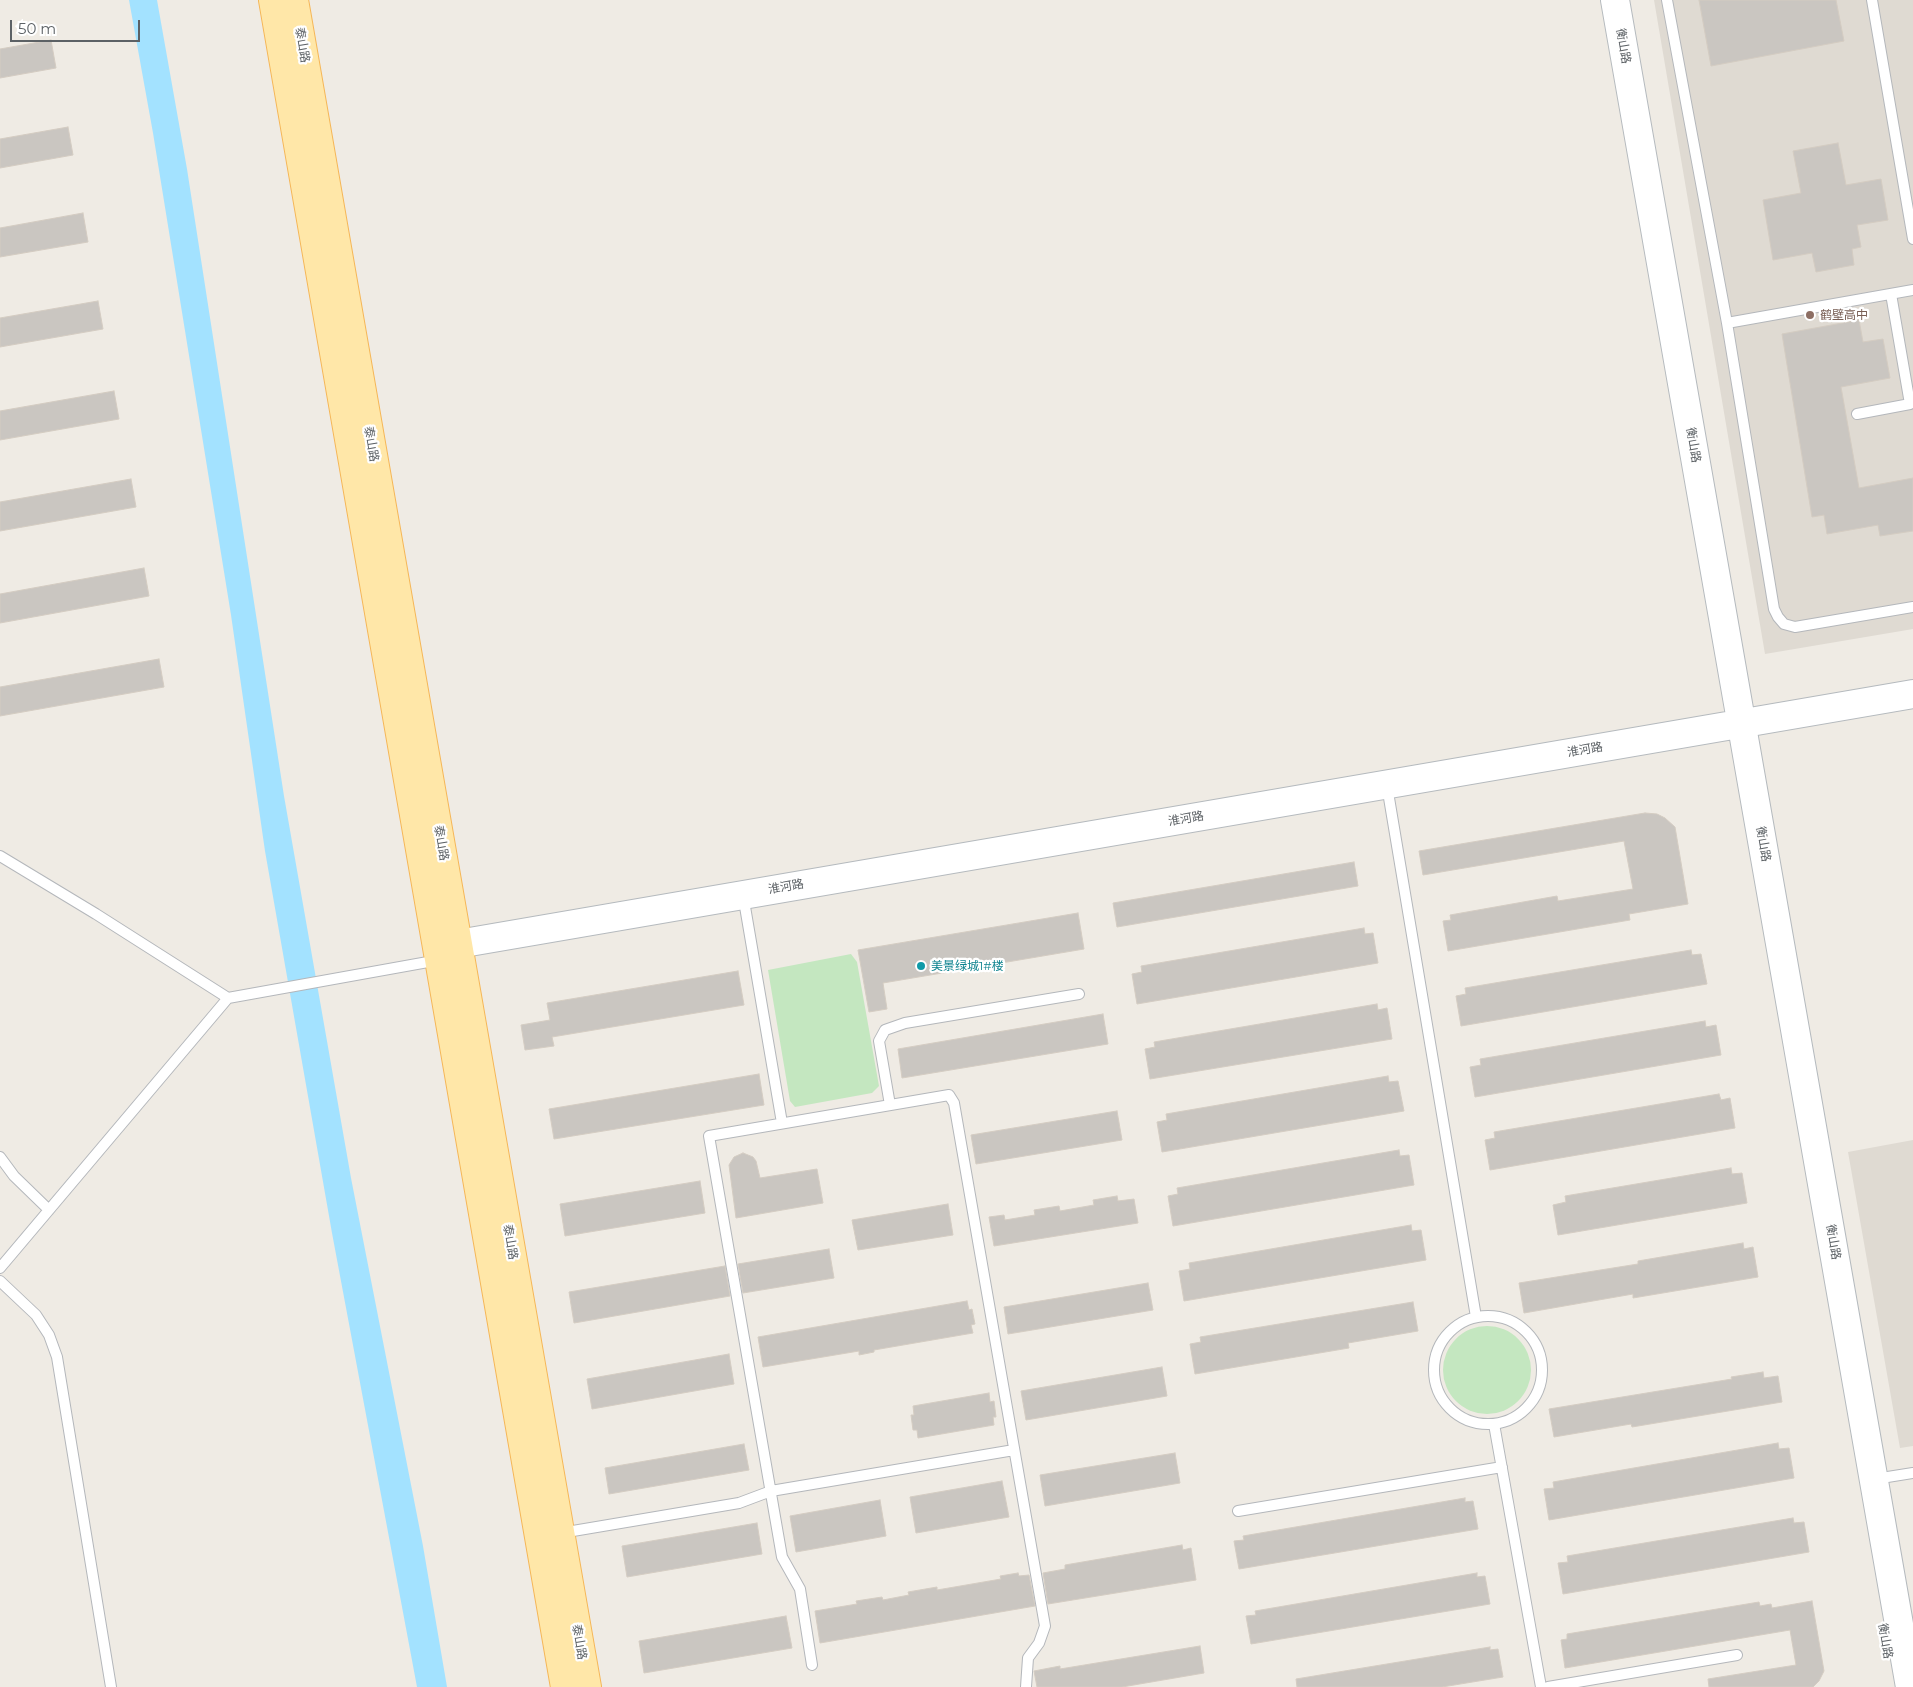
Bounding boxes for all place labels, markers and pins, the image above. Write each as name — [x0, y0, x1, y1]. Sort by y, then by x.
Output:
place label: 鹤壁高中 — [1820, 308, 1868, 322]
marker: 鹤壁高中 — [1804, 309, 1816, 321]
place label: 美景绿城1#楼 — [931, 959, 1004, 973]
marker: 美景绿城1#楼 — [915, 960, 927, 972]

